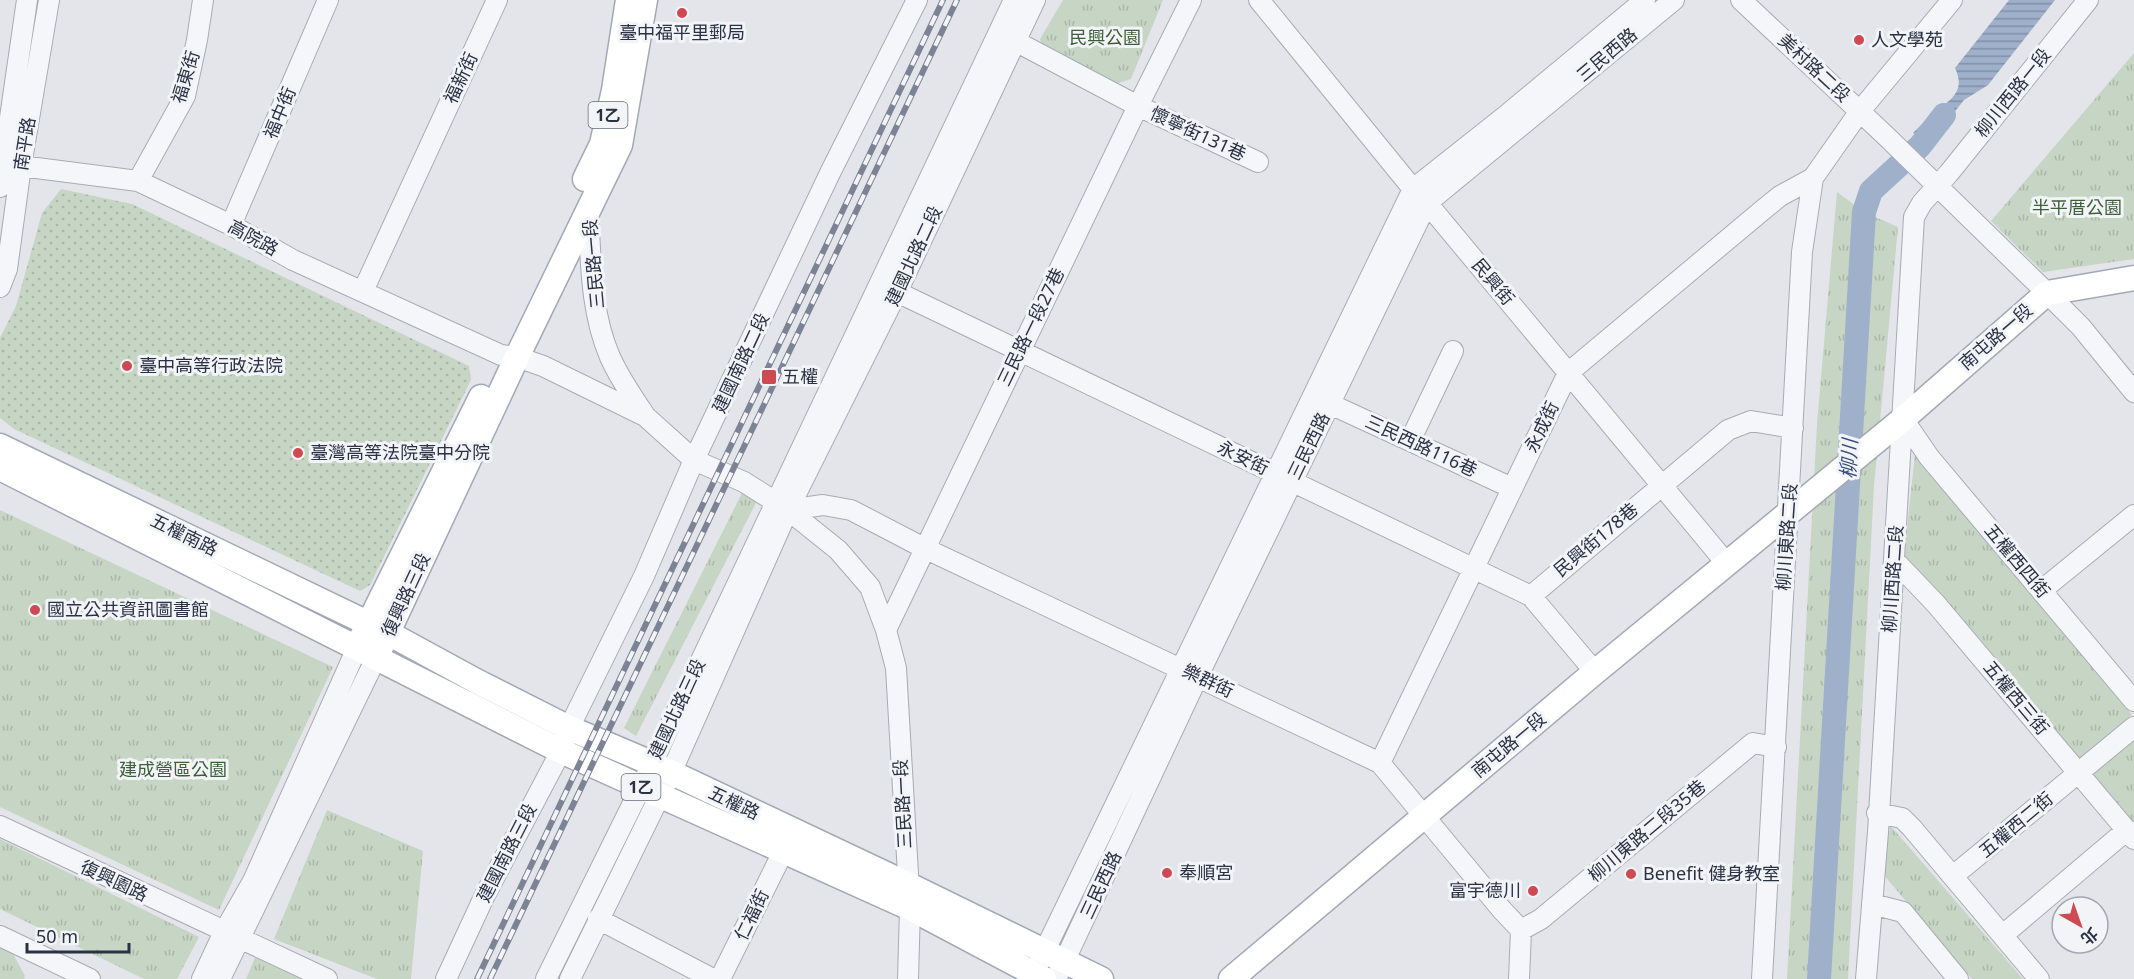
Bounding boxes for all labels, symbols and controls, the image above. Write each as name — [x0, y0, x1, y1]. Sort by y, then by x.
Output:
marker: 臺中福平里郵局 — [675, 6, 689, 20]
place label: 臺中福平里郵局 — [619, 20, 745, 44]
street label: 三民西路 — [1571, 22, 1642, 87]
park label: 民興公園 — [1069, 25, 1141, 49]
place label: 人文學苑 — [1871, 27, 1943, 51]
street label: 美村路二段 — [1774, 28, 1856, 107]
marker: 人文學苑 — [1852, 33, 1866, 47]
street label: 柳川西路一段 — [1969, 43, 2056, 142]
street label: 福東街 — [166, 47, 204, 106]
street label: 福新街 — [438, 48, 482, 107]
street label: 福中街 — [257, 83, 301, 142]
street label: 懷寧街131巷 — [1147, 100, 1250, 166]
road number: 1乙 — [588, 102, 628, 128]
street label: 南平路 — [8, 115, 40, 172]
park label: 半平厝公園 — [2032, 195, 2122, 219]
street label: 建國北路二段 — [879, 202, 947, 310]
street label: 高院路 — [224, 214, 283, 261]
street label: 三民路一段 — [577, 218, 609, 310]
street label: 民興街 — [1467, 253, 1520, 310]
street label: 三民路一段27巷 — [991, 264, 1069, 390]
street label: 南屯路一段 — [1954, 298, 2037, 375]
street label: 建國南路二段 — [706, 309, 774, 417]
place label: 臺中高等行政法院 — [139, 353, 283, 377]
marker: 臺中高等行政法院 — [120, 359, 134, 373]
place label: 五權 — [782, 364, 818, 388]
marker: 五權 — [760, 368, 778, 386]
street label: 永成街 — [1518, 397, 1564, 456]
street label: 三民西路 — [1282, 408, 1335, 483]
street label: 三民西路116巷 — [1362, 409, 1481, 482]
street label: 永安街 — [1214, 434, 1273, 480]
water label: 柳川 — [1834, 436, 1863, 480]
place label: 臺灣高等法院臺中分院 — [310, 440, 490, 464]
marker: 臺灣高等法院臺中分院 — [291, 446, 305, 460]
street label: 柳川東路二段 — [1770, 482, 1802, 592]
street label: 民興街178巷 — [1548, 497, 1642, 581]
street label: 五權南路 — [147, 508, 222, 561]
street label: 五權西四街 — [1980, 518, 2056, 603]
street label: 柳川西路二段 — [1876, 524, 1908, 634]
street label: 復興路三段 — [375, 549, 435, 640]
place label: 國立公共資訊圖書館 — [47, 597, 209, 621]
marker: 國立公共資訊圖書館 — [28, 603, 42, 617]
street label: 建國北路三段 — [642, 655, 710, 763]
street label: 五權西三街 — [1979, 655, 2055, 740]
street label: 樂群街 — [1179, 658, 1238, 702]
street label: 南屯路一段 — [1466, 706, 1551, 782]
park label: 建成營區公園 — [119, 757, 227, 781]
street label: 三民路一段 — [888, 758, 916, 850]
road number: 1乙 — [622, 774, 660, 800]
street label: 柳川東路二段35巷 — [1582, 774, 1710, 887]
street label: 五權路 — [705, 780, 764, 824]
street label: 五權西二街 — [1973, 786, 2058, 862]
street label: 建國南路三段 — [471, 799, 541, 906]
street label: 三民西路 — [1074, 847, 1126, 922]
street label: 復興園路 — [77, 854, 152, 906]
place label: 奉順宮 — [1179, 860, 1233, 884]
place label: Benefit 健身教室 — [1643, 861, 1780, 885]
marker: 奉順宮 — [1160, 866, 1174, 880]
marker: Benefit 健身教室 — [1624, 867, 1638, 881]
place label: 富宇德川 — [1449, 878, 1521, 902]
marker: 富宇德川 — [1526, 884, 1540, 898]
street label: 仁福街 — [728, 885, 774, 944]
north arrow — [2050, 895, 2110, 955]
scale bar — [27, 916, 129, 954]
text: 北 — [2076, 923, 2103, 950]
text: 50 m — [36, 924, 78, 948]

